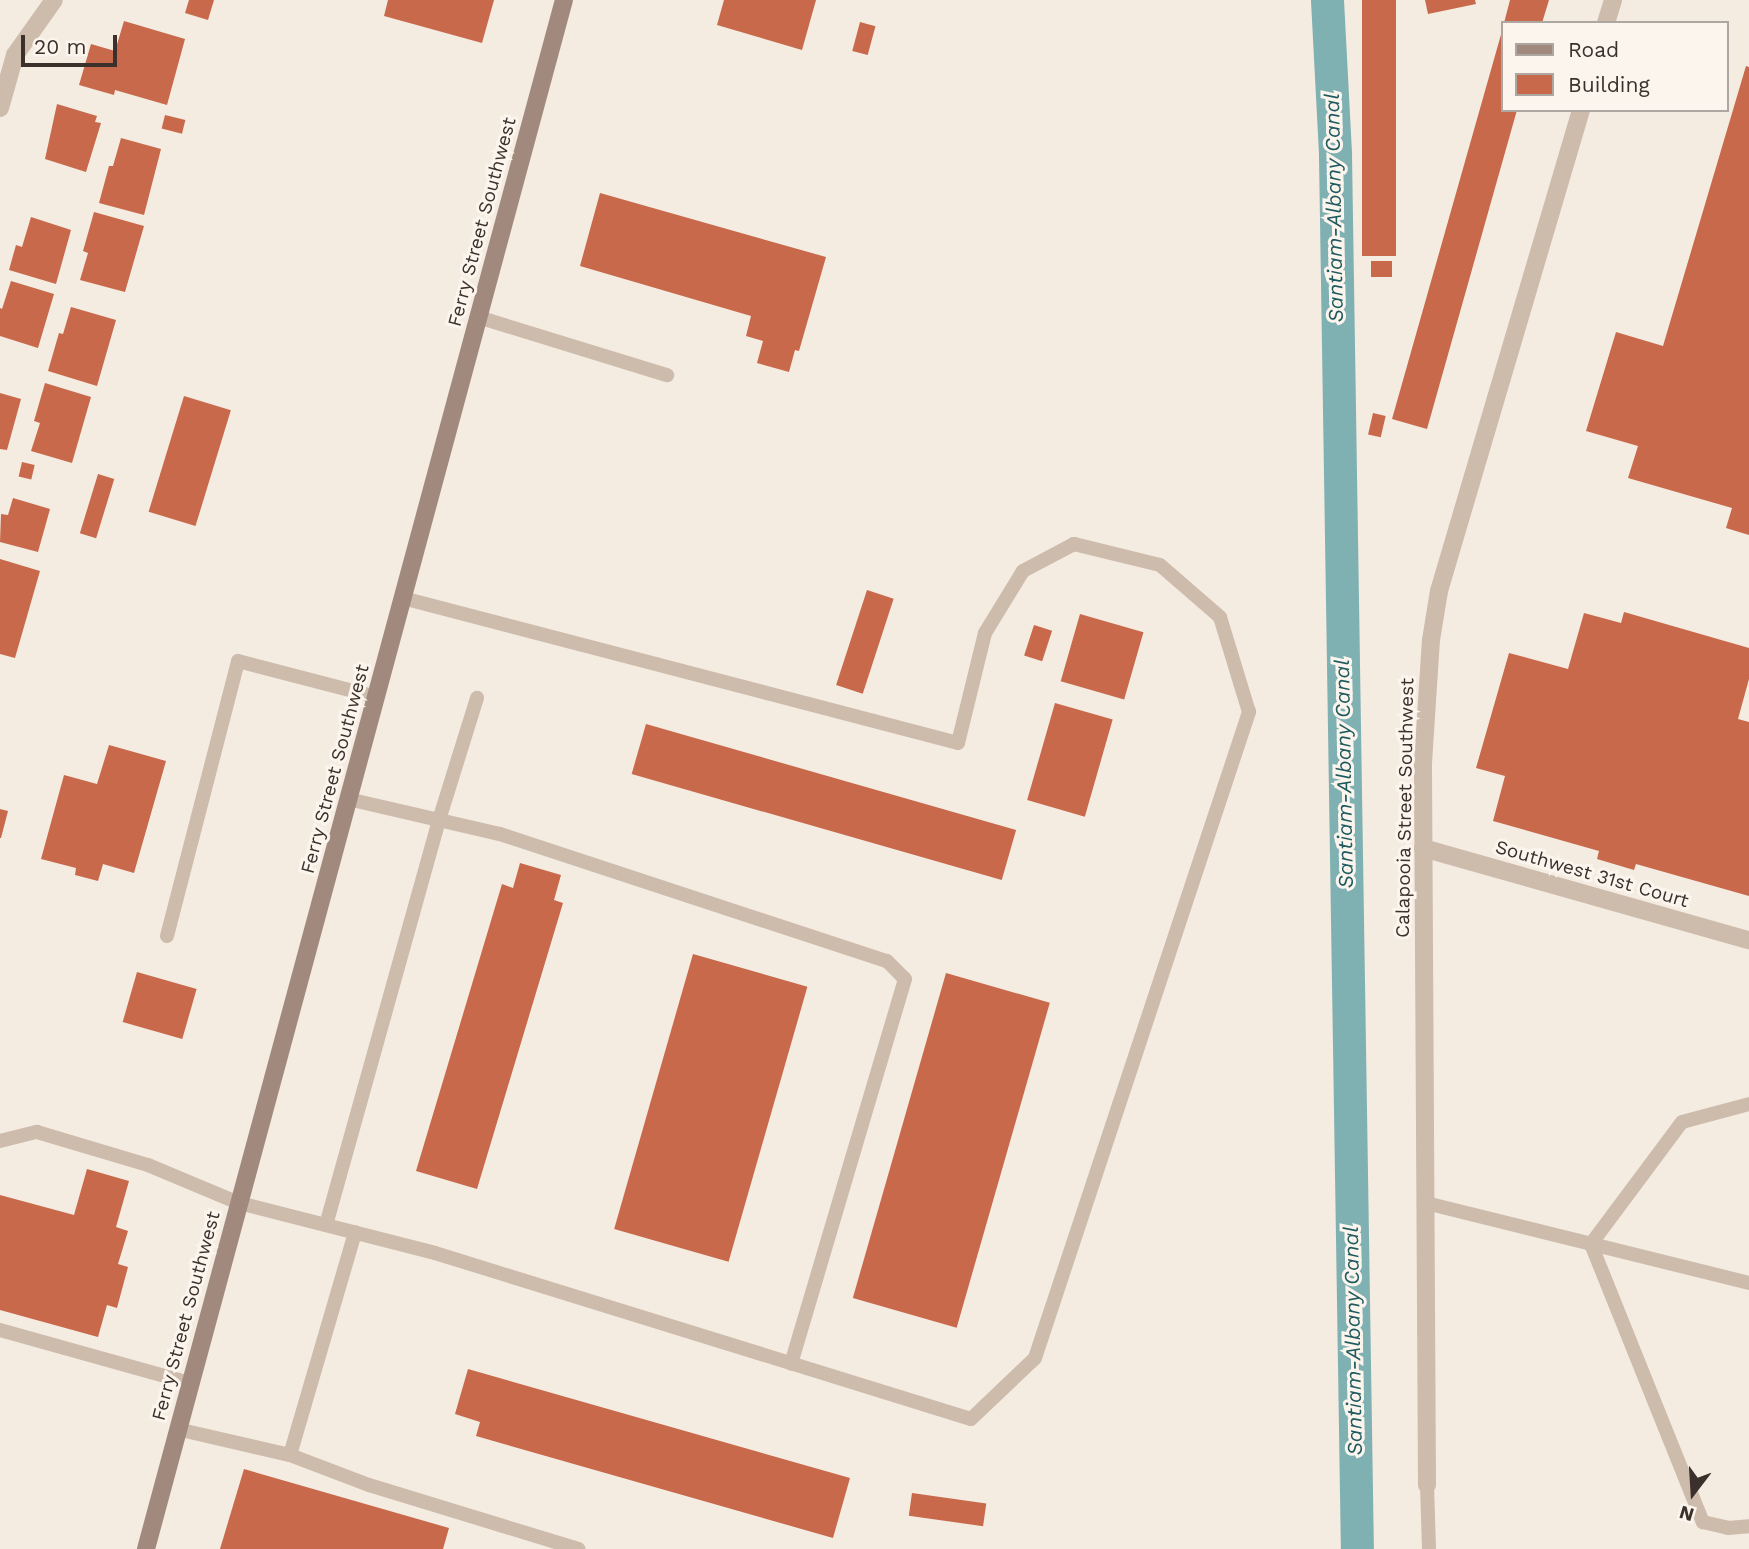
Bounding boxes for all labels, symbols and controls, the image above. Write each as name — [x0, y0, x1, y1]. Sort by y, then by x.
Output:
scale bar — [24, 21, 121, 65]
legend — [1500, 21, 1728, 112]
text: 20 m — [34, 34, 86, 59]
text: Road — [1568, 37, 1619, 62]
text: Building — [1568, 72, 1650, 97]
water label: Santiam-Albany Canal — [1319, 93, 1349, 323]
street label: Ferry Street Southwest — [443, 115, 521, 329]
water label: Santiam-Albany Canal — [1329, 659, 1359, 889]
street label: Ferry Street Southwest — [296, 662, 374, 876]
street label: Calapooia Street Southwest — [1391, 678, 1419, 938]
street label: Southwest 31st Court — [1493, 835, 1691, 913]
street label: Ferry Street Southwest — [147, 1209, 225, 1423]
water label: Santiam-Albany Canal — [1338, 1226, 1368, 1456]
north arrow — [1658, 1458, 1728, 1528]
text: N — [1677, 1501, 1697, 1527]

